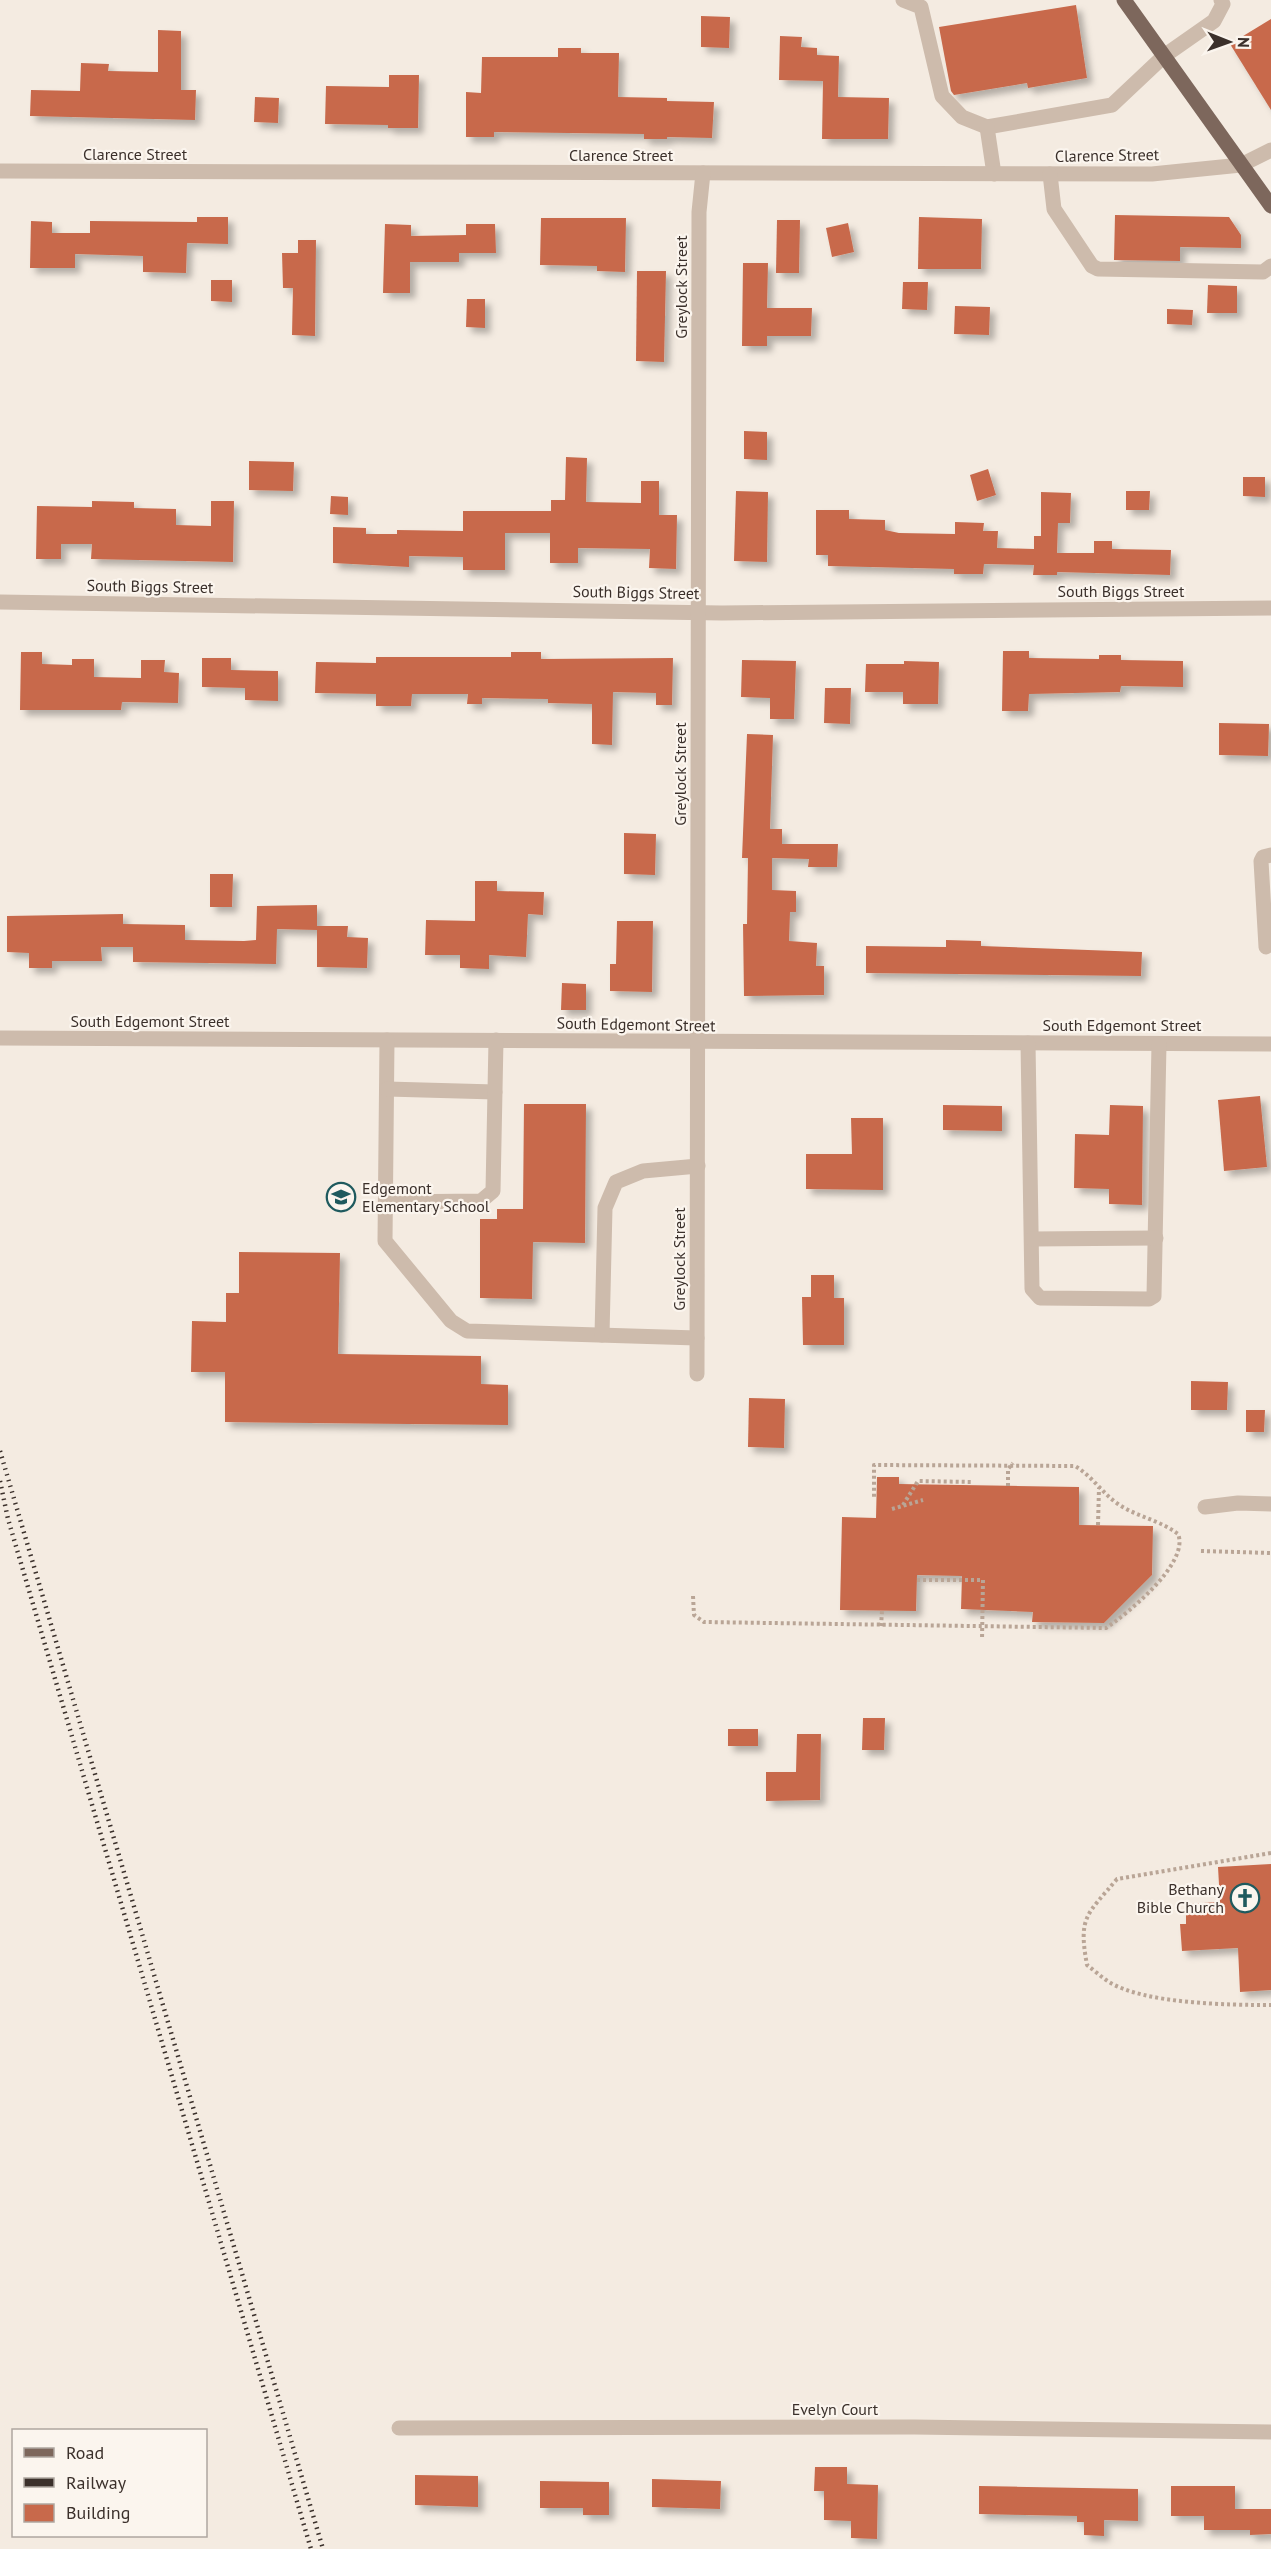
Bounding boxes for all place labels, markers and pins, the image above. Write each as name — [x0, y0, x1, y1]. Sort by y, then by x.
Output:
place label: Edgemont Elementary School — [362, 1178, 490, 1216]
school or university icon: Edgemont Elementary School — [325, 1181, 357, 1213]
place label: Bethany Bible Church — [1137, 1879, 1225, 1917]
church icon: Bethany Bible Church — [1229, 1882, 1261, 1914]

